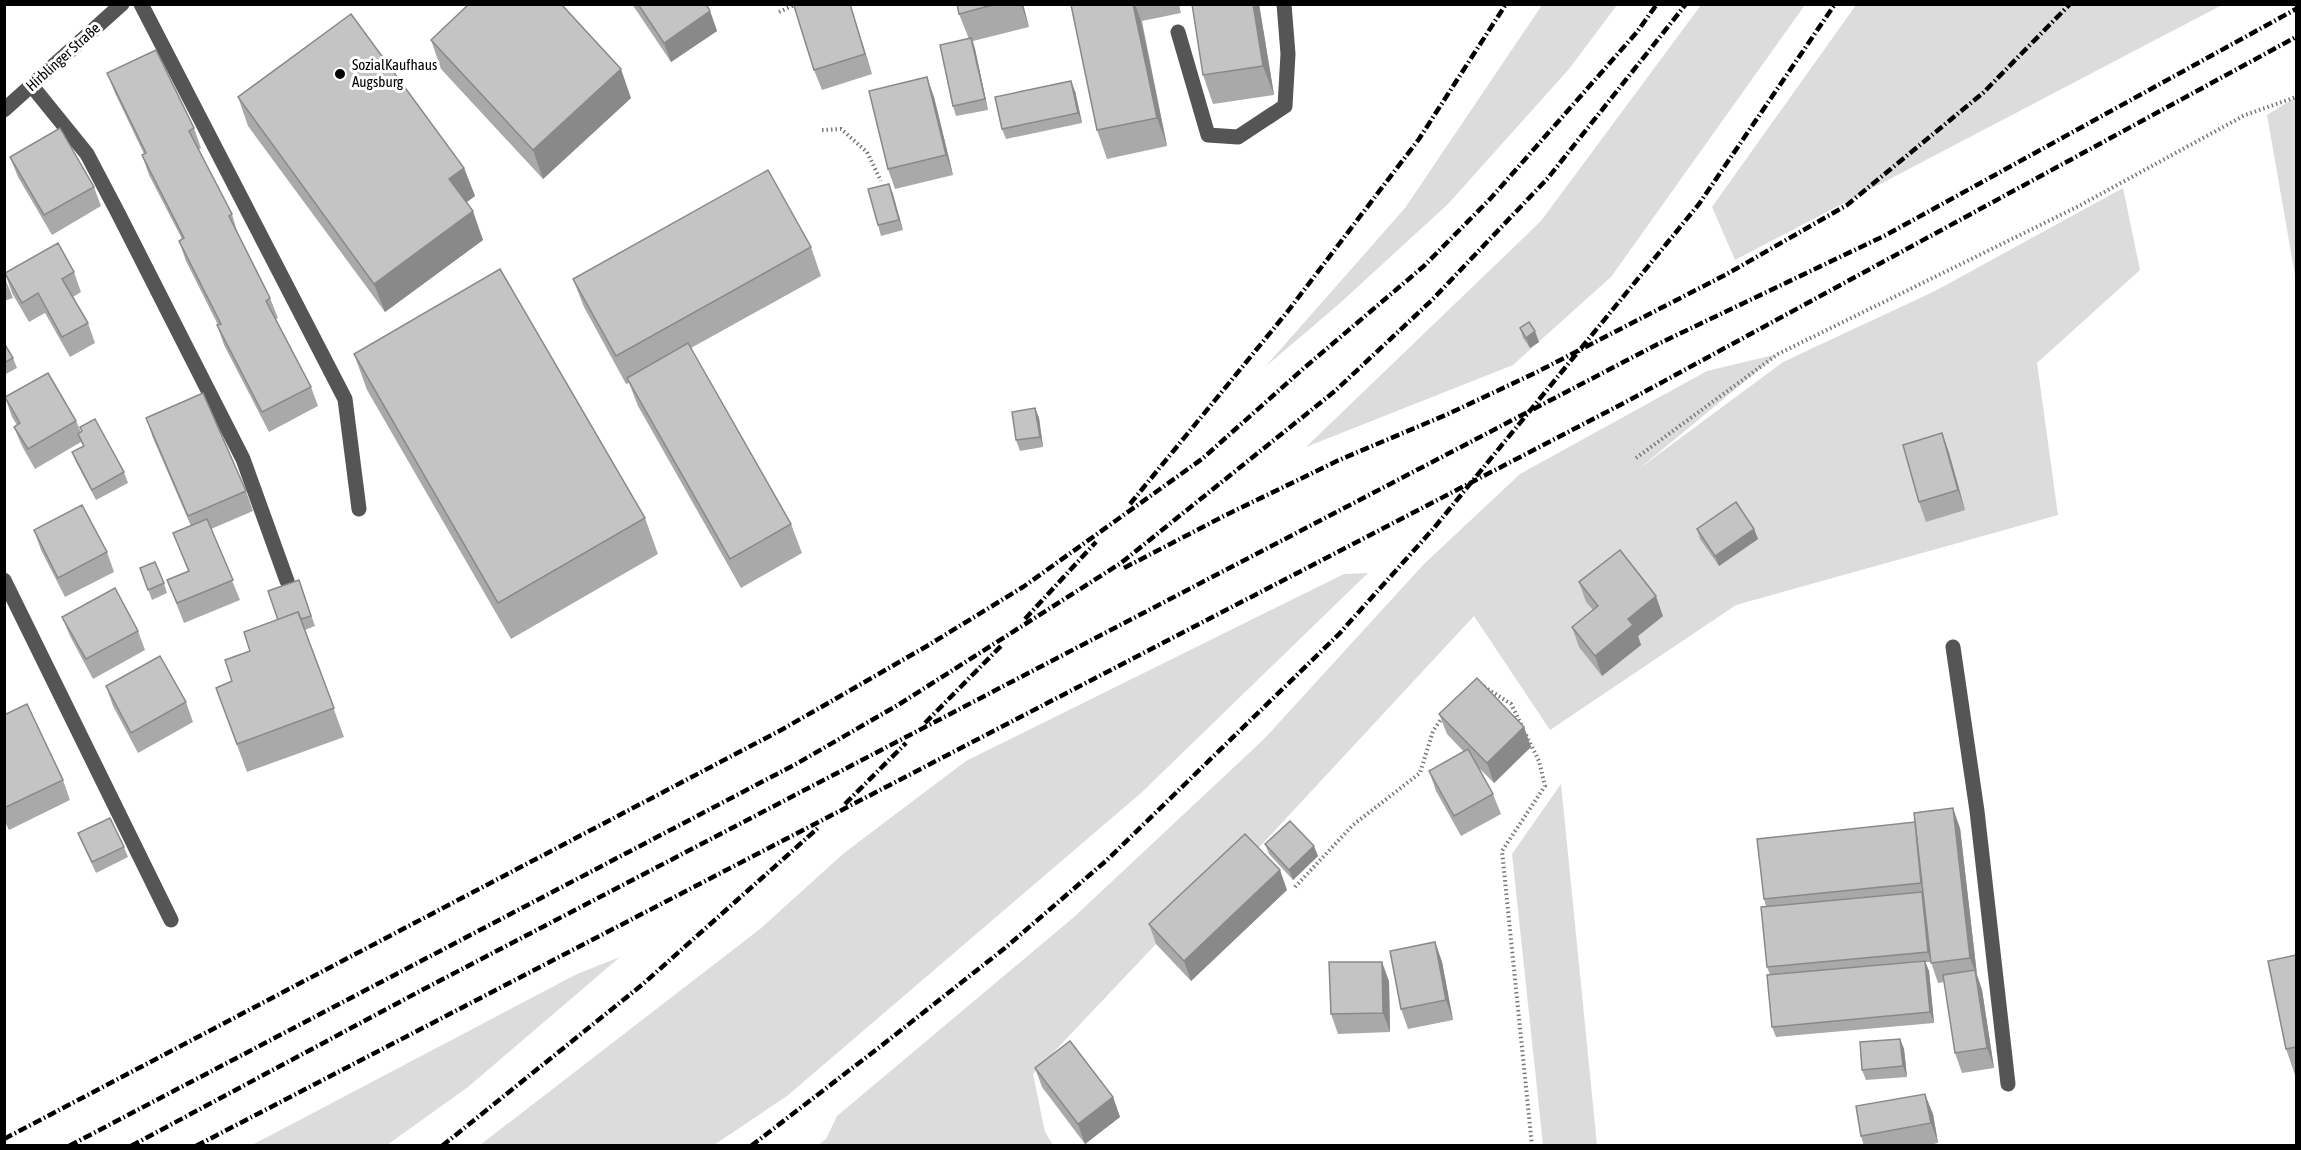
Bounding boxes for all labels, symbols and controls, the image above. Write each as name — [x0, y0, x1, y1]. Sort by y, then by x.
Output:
street label: Hirblinger Straße — [22, 19, 103, 94]
place label: SozialKaufhaus Augsburg — [352, 56, 437, 90]
marker: SozialKaufhaus Augsburg — [333, 67, 347, 81]

